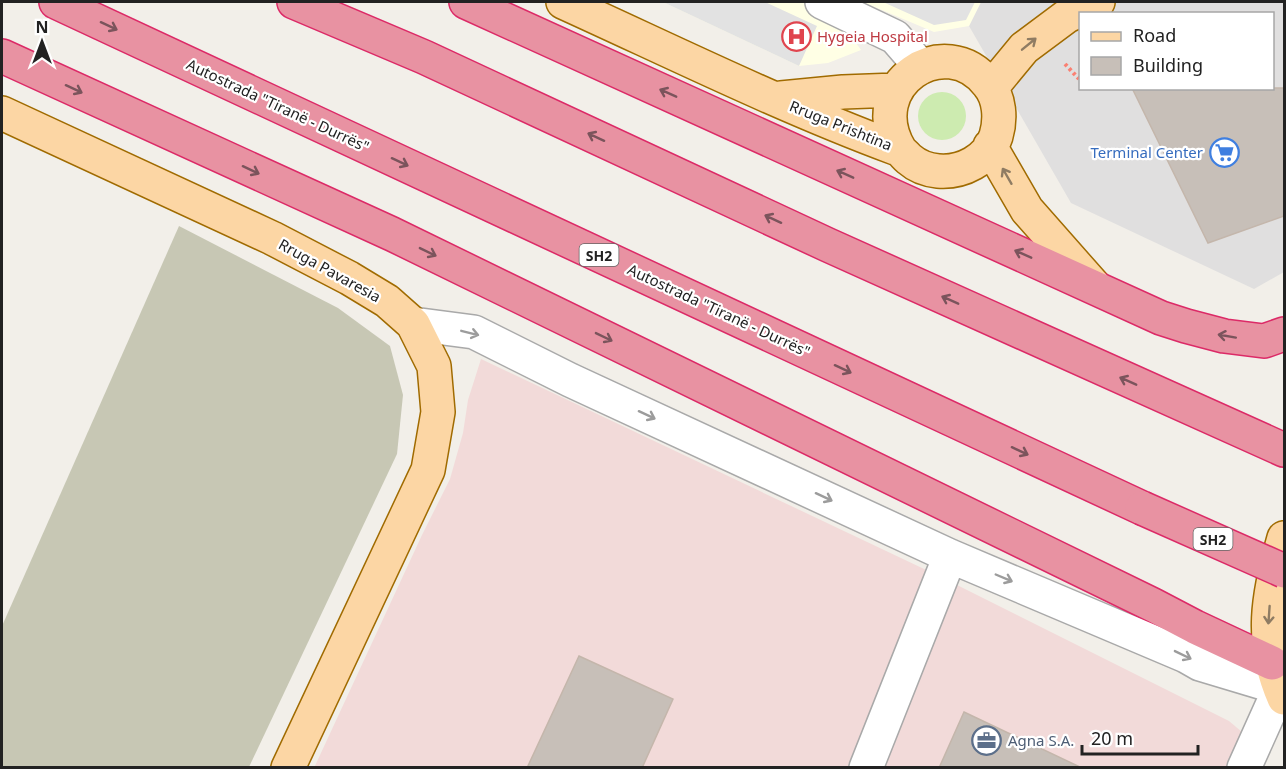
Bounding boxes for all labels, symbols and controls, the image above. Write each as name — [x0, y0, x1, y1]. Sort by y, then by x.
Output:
north arrow — [12, 12, 72, 72]
legend — [1079, 12, 1274, 90]
text: N — [35, 16, 49, 38]
hospital icon: Hygeia Hospital — [780, 20, 812, 52]
one-way arrow — [100, 21, 118, 33]
text: Road — [1133, 23, 1176, 47]
place label: Hygeia Hospital — [817, 26, 928, 46]
one-way arrow — [1021, 38, 1037, 51]
text: Building — [1133, 53, 1203, 77]
street label: Autostrada "Tiranë - Durrës" — [184, 54, 372, 156]
one-way arrow — [64, 84, 82, 96]
one-way arrow — [659, 87, 677, 99]
street label: Rruga Prishtina — [787, 95, 895, 155]
one-way arrow — [587, 131, 605, 143]
supermarket icon: Terminal Center — [1208, 136, 1240, 168]
place label: Terminal Center — [1090, 142, 1203, 162]
one-way arrow — [391, 156, 409, 168]
one-way arrow — [242, 165, 260, 177]
one-way arrow — [837, 167, 855, 179]
one-way arrow — [1001, 168, 1013, 185]
one-way arrow — [764, 213, 782, 225]
street label: Rruga Pavaresia — [275, 234, 385, 306]
road number: SH2 — [580, 244, 618, 266]
one-way arrow — [419, 247, 437, 258]
one-way arrow — [1014, 248, 1032, 260]
street label: Autostrada "Tiranë - Durrës" — [625, 259, 813, 361]
one-way arrow — [941, 294, 959, 305]
one-way arrow — [460, 327, 479, 339]
one-way arrow — [1218, 330, 1238, 341]
one-way arrow — [594, 332, 612, 344]
one-way arrow — [834, 363, 852, 375]
one-way arrow — [1119, 374, 1137, 386]
one-way arrow — [637, 410, 655, 422]
one-way arrow — [1010, 446, 1028, 457]
one-way arrow — [814, 492, 832, 504]
road number: SH2 — [1194, 528, 1232, 550]
one-way arrow — [995, 574, 1013, 585]
one-way arrow — [1263, 605, 1274, 625]
one-way arrow — [1174, 650, 1192, 662]
scale bar — [1082, 718, 1198, 756]
office icon: Agna S.A. — [971, 724, 1003, 756]
text: 20 m — [1091, 726, 1133, 750]
place label: Agna S.A. — [1008, 730, 1074, 750]

